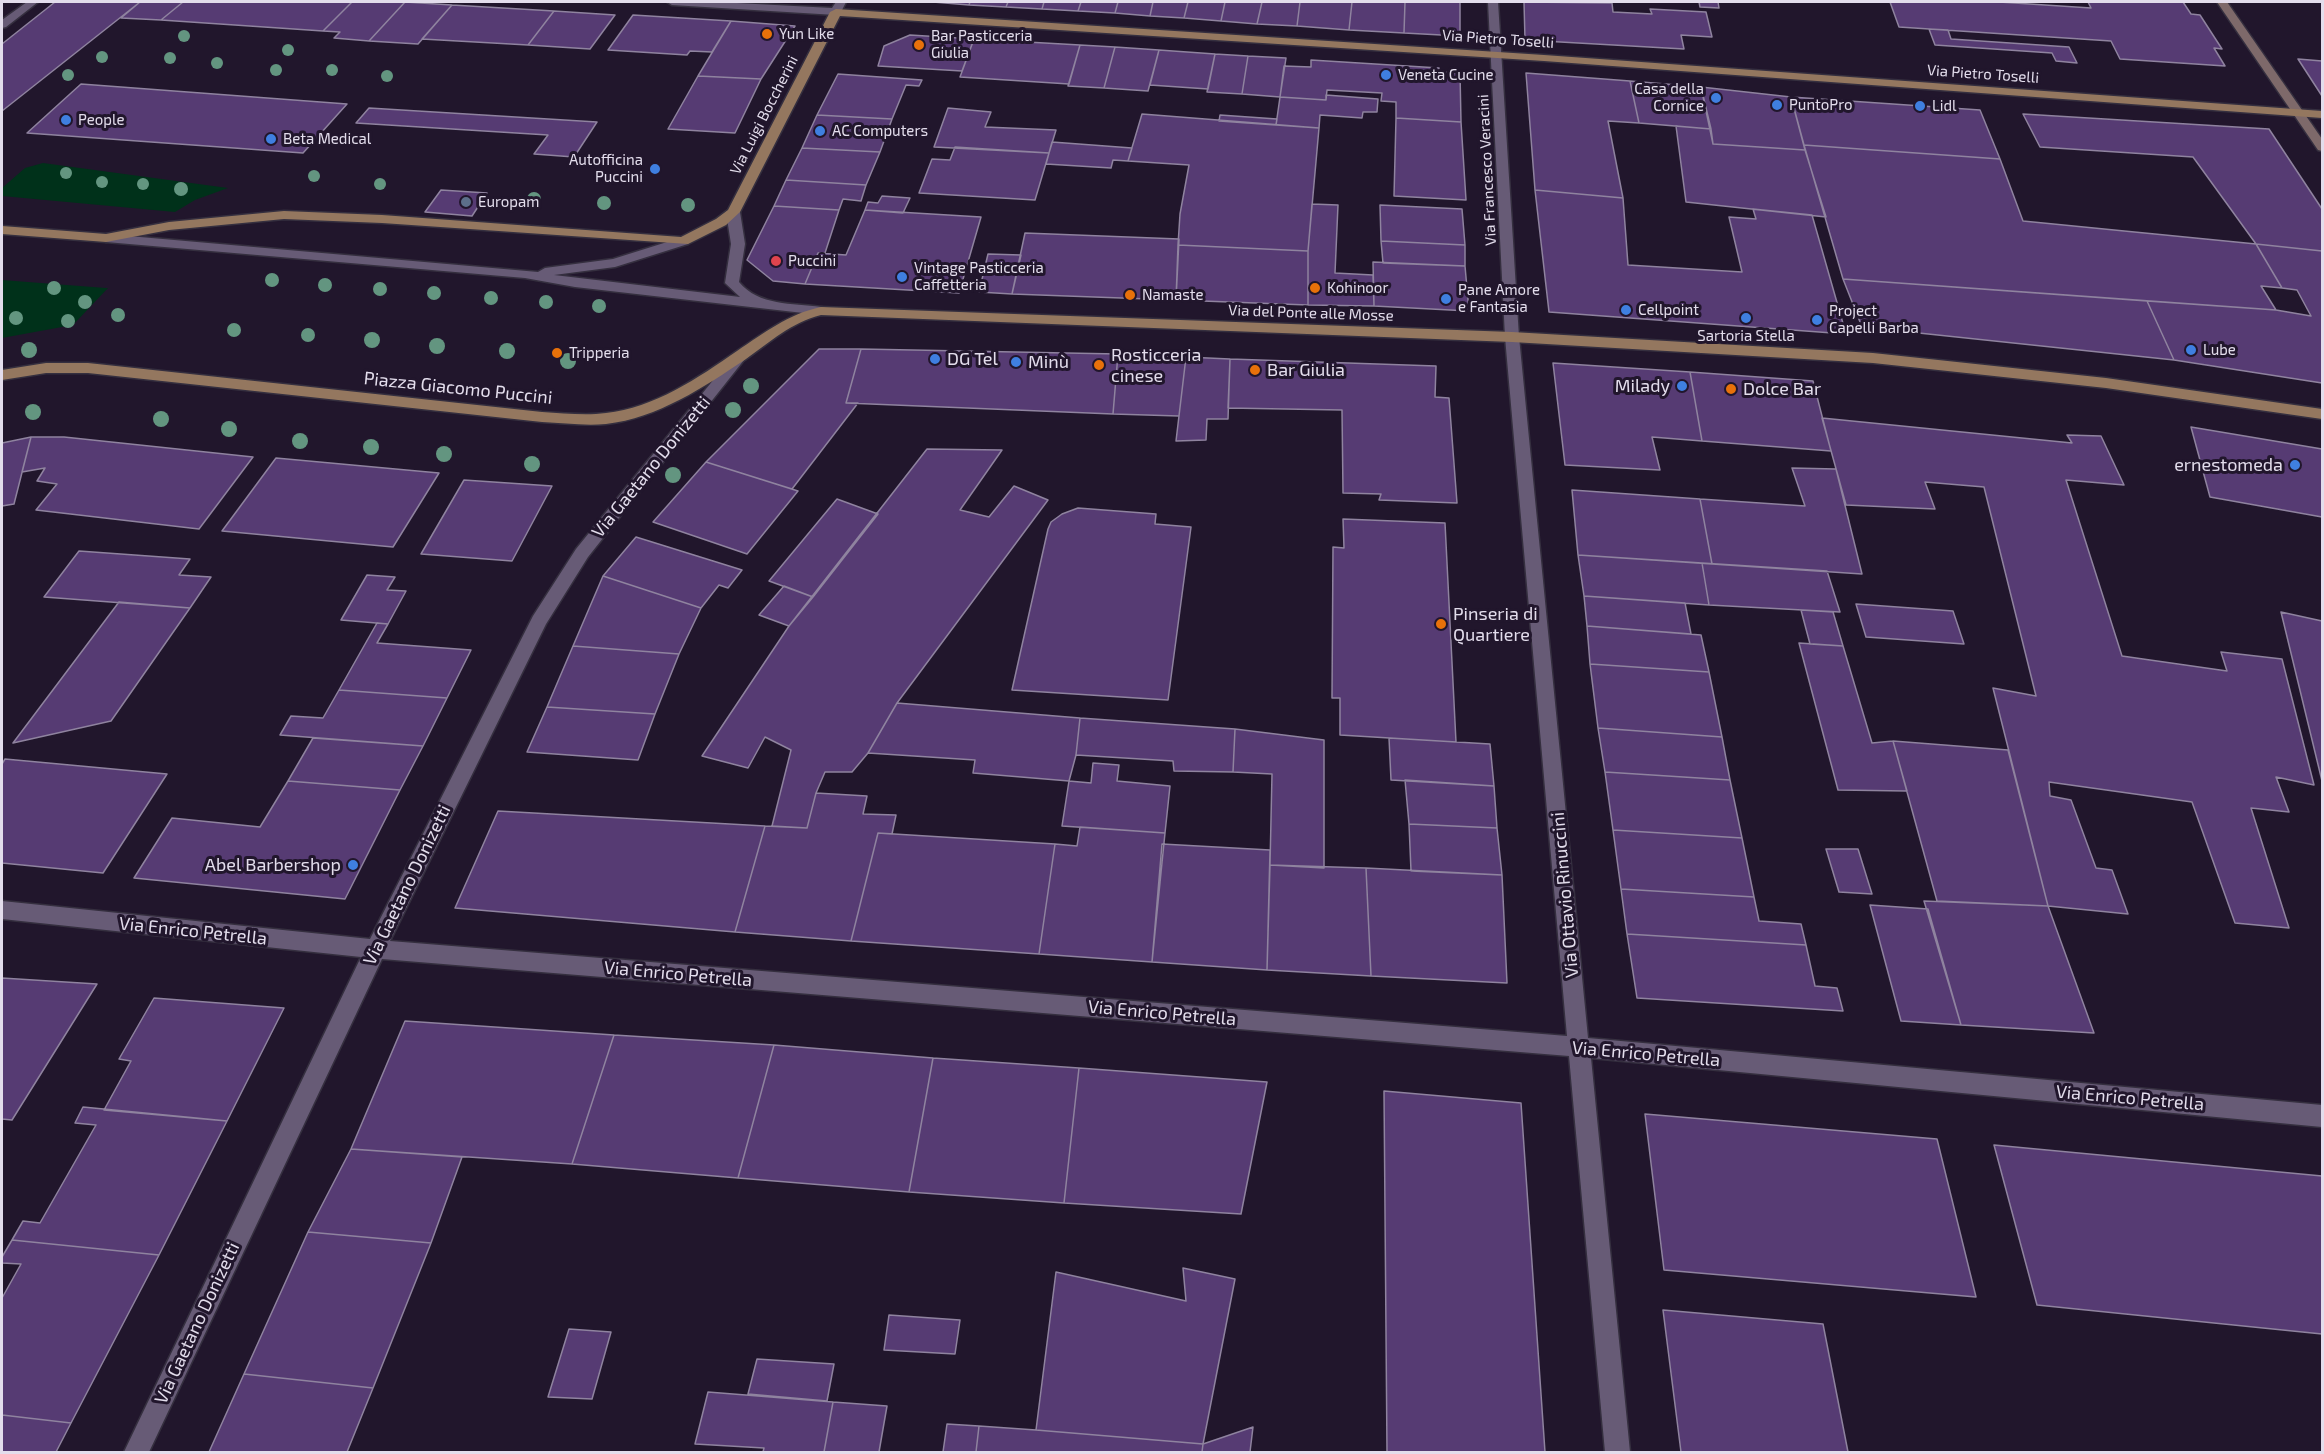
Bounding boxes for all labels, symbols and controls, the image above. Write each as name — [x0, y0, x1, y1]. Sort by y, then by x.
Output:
place label: Yun Like — [779, 25, 834, 43]
street label: Via Pietro Toselli — [1441, 26, 1555, 52]
marker: Yun Like — [760, 27, 774, 41]
place label: Bar Pasticceria Giulia — [931, 27, 1032, 62]
marker: Bar Pasticceria Giulia — [912, 38, 926, 52]
street label: Via Luigi Boccherini — [726, 52, 802, 178]
street label: Via Pietro Toselli — [1926, 61, 2040, 87]
place label: Veneta Cucine — [1398, 66, 1494, 84]
marker: Veneta Cucine — [1379, 68, 1393, 82]
place label: Casa della Cornice — [1634, 80, 1704, 115]
marker: Casa della Cornice — [1709, 91, 1723, 105]
street label: Via Francesco Veracini — [1474, 94, 1500, 246]
place label: PuntoPro — [1789, 96, 1853, 114]
place label: Lidl — [1932, 97, 1956, 115]
marker: PuntoPro — [1770, 98, 1784, 112]
marker: Lidl — [1913, 99, 1927, 113]
place label: People — [78, 111, 125, 129]
marker: People — [59, 113, 73, 127]
place label: AC Computers — [832, 122, 928, 140]
marker: AC Computers — [813, 124, 827, 138]
place label: Beta Medical — [283, 130, 371, 148]
marker: Beta Medical — [264, 132, 278, 146]
place label: Autofficina Puccini — [569, 151, 643, 186]
marker: Autofficina Puccini — [648, 162, 662, 176]
place label: Europam — [478, 193, 539, 211]
marker: Europam — [459, 195, 473, 209]
place label: Puccini — [788, 252, 836, 270]
marker: Puccini — [769, 254, 783, 268]
place label: Vintage Pasticceria Caffetteria — [914, 259, 1044, 294]
marker: Vintage Pasticceria Caffetteria — [895, 270, 909, 284]
place label: Kohinoor — [1327, 279, 1388, 297]
marker: Kohinoor — [1308, 281, 1322, 295]
place label: Pane Amore e Fantasia — [1458, 281, 1540, 316]
place label: Namaste — [1142, 286, 1204, 304]
marker: Namaste — [1123, 288, 1137, 302]
marker: Pane Amore e Fantasia — [1439, 292, 1453, 306]
street label: Via del Ponte alle Mosse — [1228, 301, 1394, 325]
place label: Cellpoint — [1638, 301, 1699, 319]
place label: Project Capelli Barba — [1829, 302, 1919, 337]
marker: Cellpoint — [1619, 303, 1633, 317]
marker: Sartoria Stella — [1739, 311, 1753, 325]
marker: Project Capelli Barba — [1810, 313, 1824, 327]
place label: Sartoria Stella — [1697, 327, 1795, 345]
place label: Lube — [2203, 341, 2236, 359]
marker: Lube — [2184, 343, 2198, 357]
place label: Tripperia — [569, 344, 629, 362]
place label: Rosticceria cinese — [1111, 344, 1201, 386]
marker: Tripperia — [550, 346, 564, 360]
place label: DG Tel — [947, 348, 998, 370]
place label: Minù — [1028, 351, 1069, 373]
marker: DG Tel — [928, 352, 942, 366]
marker: Minù — [1009, 355, 1023, 369]
marker: Rosticceria cinese — [1092, 358, 1106, 372]
place label: Bar Giulia — [1267, 359, 1345, 381]
marker: Bar Giulia — [1248, 363, 1262, 377]
street label: Piazza Giacomo Puccini — [363, 367, 553, 409]
place label: Milady — [1615, 375, 1670, 397]
place label: Dolce Bar — [1743, 378, 1821, 400]
marker: Milady — [1675, 379, 1689, 393]
marker: Dolce Bar — [1724, 382, 1738, 396]
street label: Via Gaetano Donizetti — [587, 392, 715, 542]
place label: ernestomeda — [2174, 454, 2283, 476]
marker: ernestomeda — [2288, 458, 2302, 472]
place label: Pinseria di Quartiere — [1453, 603, 1538, 646]
marker: Pinseria di Quartiere — [1434, 617, 1448, 631]
street label: Via Gaetano Donizetti — [359, 801, 455, 969]
street label: Via Ottavio Rinuccini — [1547, 811, 1583, 979]
place label: Abel Barbershop — [205, 854, 341, 876]
marker: Abel Barbershop — [346, 858, 360, 872]
street label: Via Enrico Petrella — [118, 912, 268, 950]
street label: Via Enrico Petrella — [603, 957, 753, 991]
street label: Via Enrico Petrella — [1087, 996, 1237, 1030]
street label: Via Enrico Petrella — [1571, 1037, 1721, 1071]
street label: Via Enrico Petrella — [2055, 1081, 2205, 1115]
street label: Via Gaetano Donizetti — [150, 1239, 244, 1407]

